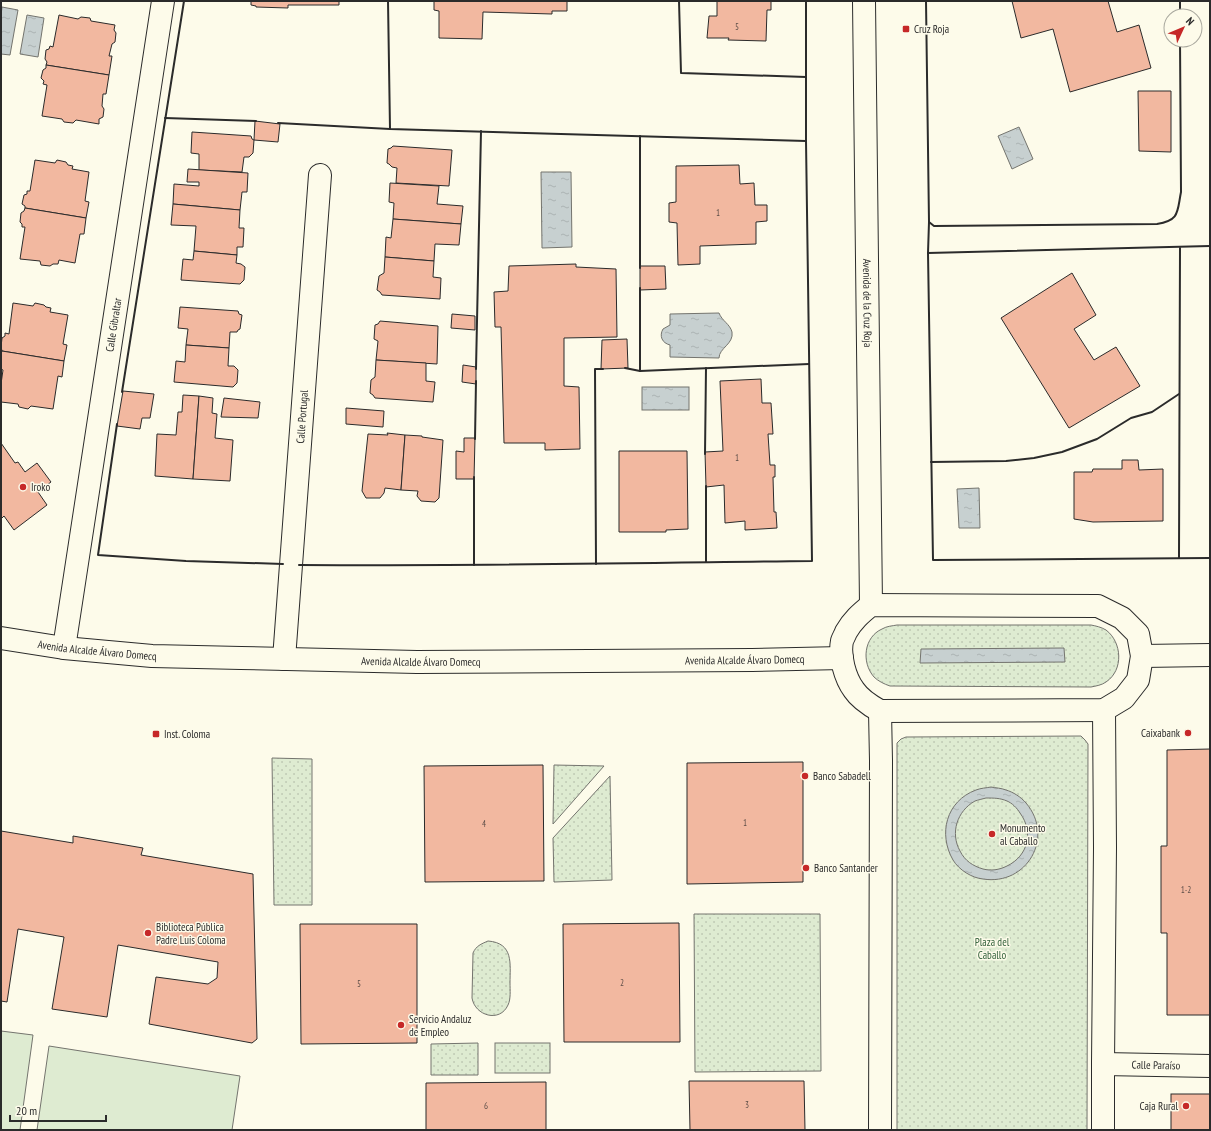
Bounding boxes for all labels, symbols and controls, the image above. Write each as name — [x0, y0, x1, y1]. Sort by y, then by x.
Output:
north arrow — [1163, 8, 1203, 48]
text: N — [1183, 14, 1197, 28]
house number: 5 — [735, 21, 739, 32]
place label: Cruz Roja — [914, 22, 949, 36]
marker: Cruz Roja — [901, 24, 911, 34]
house number: 1 — [716, 207, 720, 218]
street label: Avenida de la Cruz Roja — [860, 259, 875, 347]
street label: Calle Gibraltar — [102, 297, 124, 353]
street label: Calle Portugal — [293, 389, 311, 444]
house number: 1 — [735, 452, 739, 463]
place label: Iroko — [31, 480, 50, 494]
marker: Iroko — [18, 482, 28, 492]
street label: Avenida Alcalde Álvaro Domecq — [37, 637, 157, 663]
street label: Avenida Alcalde Álvaro Domecq — [685, 652, 805, 667]
street label: Avenida Alcalde Álvaro Domecq — [361, 654, 481, 669]
place label: Caixabank — [1141, 726, 1181, 740]
place label: Inst. Coloma — [164, 727, 210, 741]
marker: Caixabank — [1183, 728, 1193, 738]
marker: Inst. Coloma — [151, 729, 161, 739]
place label: Banco Sabadell — [813, 769, 871, 783]
marker: Banco Sabadell — [800, 771, 810, 781]
house number: 1 — [743, 817, 747, 828]
house number: 4 — [482, 818, 486, 829]
place label: Monumento al Caballo — [1000, 821, 1046, 848]
marker: Monumento al Caballo — [987, 829, 997, 839]
place label: Banco Santander — [814, 861, 878, 875]
marker: Banco Santander — [801, 863, 811, 873]
house number: 1-2 — [1181, 884, 1191, 895]
place label: Biblioteca Pública Padre Luis Coloma — [156, 920, 226, 947]
marker: Biblioteca Pública Padre Luis Coloma — [143, 928, 153, 938]
park label: Plaza del Caballo — [975, 935, 1010, 962]
house number: 2 — [620, 977, 624, 988]
house number: 5 — [357, 978, 361, 989]
place label: Servicio Andaluz de Empleo — [409, 1012, 472, 1039]
marker: Servicio Andaluz de Empleo — [396, 1020, 406, 1030]
street label: Calle Paraíso — [1131, 1058, 1181, 1072]
scale bar — [10, 1097, 106, 1123]
house number: 3 — [745, 1099, 749, 1110]
place label: Caja Rural — [1140, 1099, 1178, 1113]
house number: 6 — [484, 1100, 488, 1111]
marker: Caja Rural — [1181, 1101, 1191, 1111]
text: 20 m — [16, 1103, 37, 1118]

